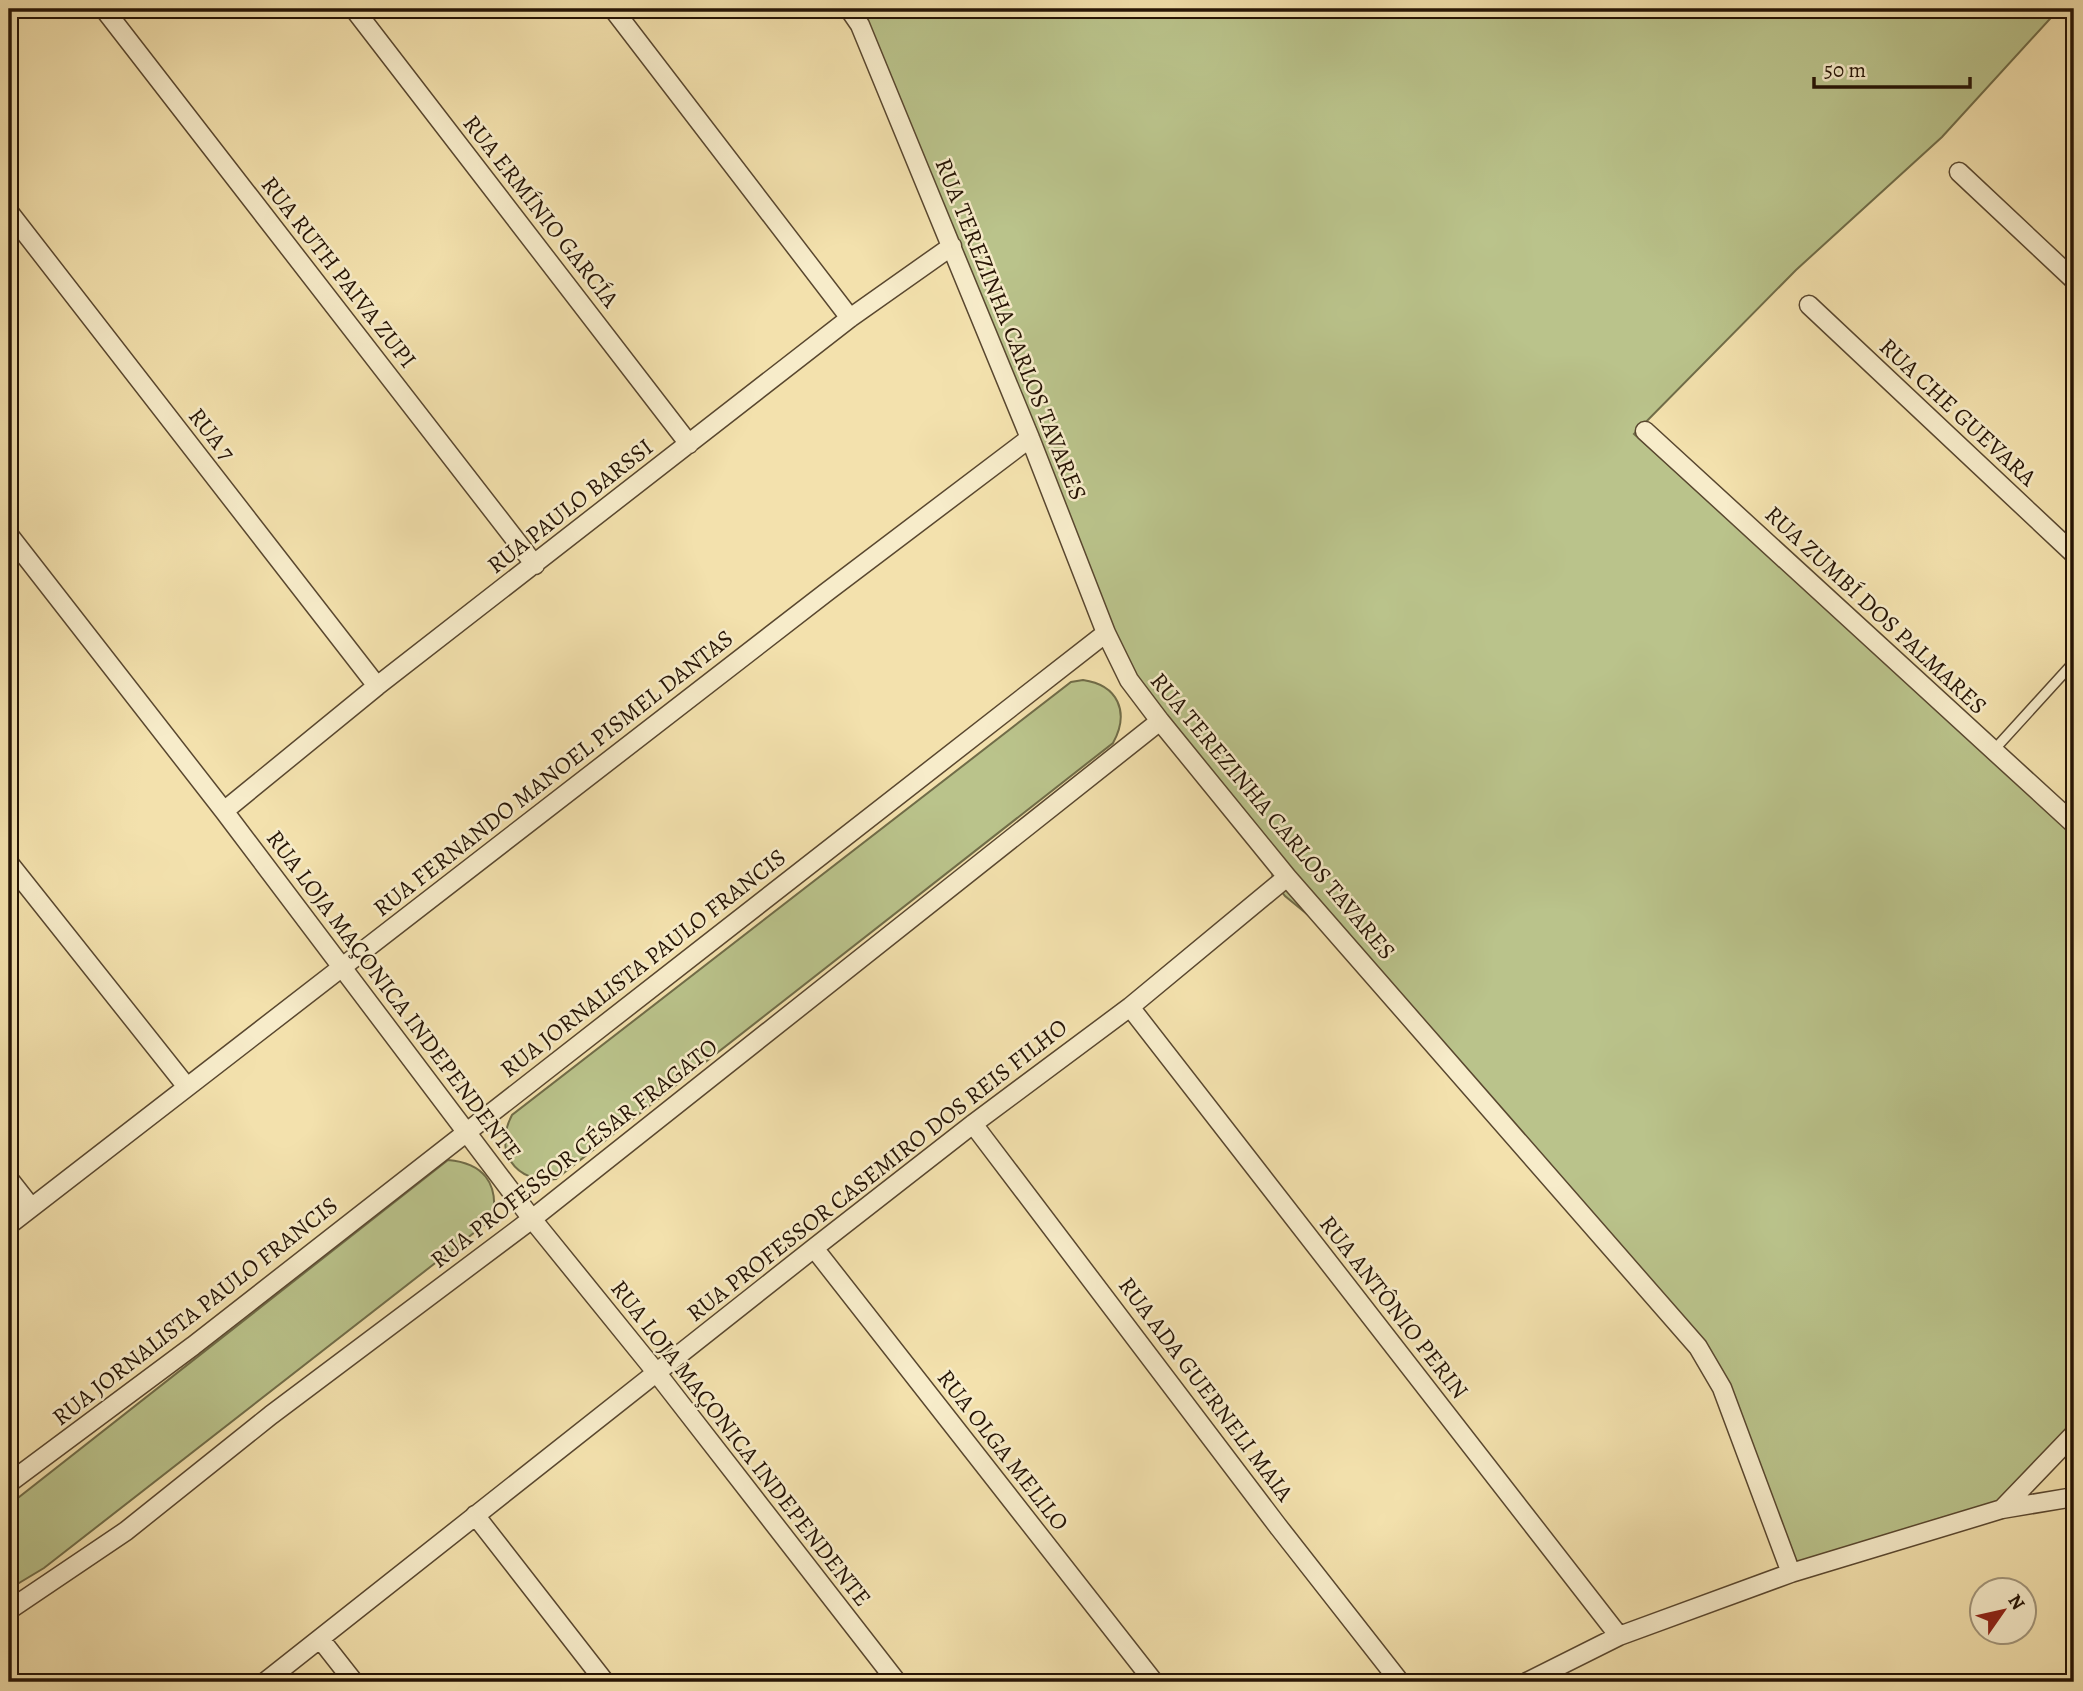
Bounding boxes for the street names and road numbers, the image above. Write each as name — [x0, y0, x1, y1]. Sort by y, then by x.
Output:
street label: RUA ERMÍNIO GARCÍA — [456, 108, 627, 315]
street label: RUA TEREZINHA CARLOS TAVARES — [928, 153, 1094, 505]
street label: RUA RUTH PAIVA ZUPI — [254, 170, 424, 374]
street label: RUA CHE GUEVARA — [1872, 331, 2044, 494]
street label: RUA 7 — [181, 401, 243, 468]
street label: RUA PAULO BARSSI — [480, 431, 660, 581]
street label: RUA ZUMBÍ DOS PALMARES — [1758, 498, 1994, 722]
street label: RUA FERNANDO MANOEL PISMEL DANTAS — [366, 622, 740, 924]
street label: RUA TEREZINHA CARLOS TAVARES — [1143, 666, 1403, 966]
street label: RUA LOJA MAÇONICA INDEPENDENTE — [259, 823, 529, 1167]
street label: RUA JORNALISTA PAULO FRANCIS — [493, 841, 793, 1085]
street label: RUA PROFESSOR CASEMIRO DOS REIS FILHO — [680, 1011, 1074, 1329]
street label: RUA PROFESSOR CÉSAR FRAGATO — [424, 1031, 724, 1275]
street label: RUA JORNALISTA PAULO FRANCIS — [45, 1189, 345, 1433]
street label: RUA ANTÔNIO PERIN — [1312, 1209, 1476, 1405]
street label: RUA ADA GUERNELI MAIA — [1111, 1270, 1302, 1508]
street label: RUA LOJA MAÇONICA INDEPENDENTE — [603, 1273, 879, 1613]
street label: RUA OLGA MELILO — [930, 1363, 1076, 1537]

